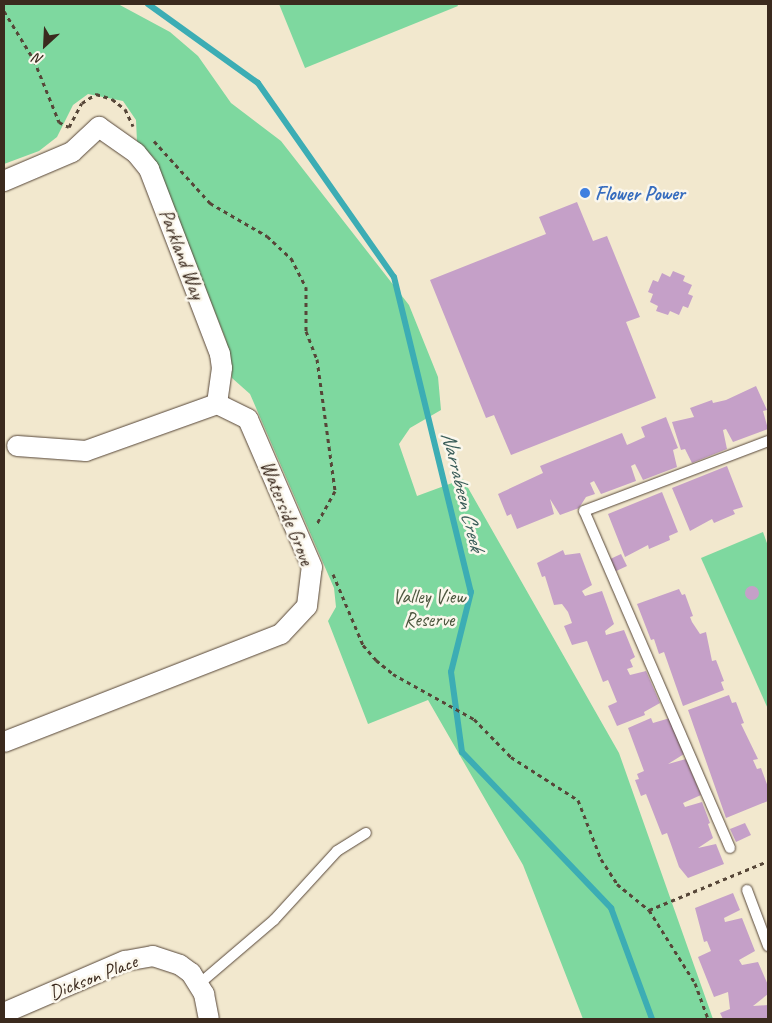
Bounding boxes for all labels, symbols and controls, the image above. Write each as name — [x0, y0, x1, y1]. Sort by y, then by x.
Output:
north arrow — [20, 20, 70, 70]
text: N — [31, 50, 46, 69]
place label: Flower Power — [595, 181, 685, 205]
marker: Flower Power — [579, 187, 591, 199]
street label: Parkland Way — [154, 206, 210, 302]
water label: Narrabeen Creek — [436, 429, 490, 553]
street label: Waterside Grove — [255, 457, 319, 569]
park label: Valley View Reserve — [393, 584, 465, 631]
street label: Dickson Place — [45, 949, 141, 1005]

